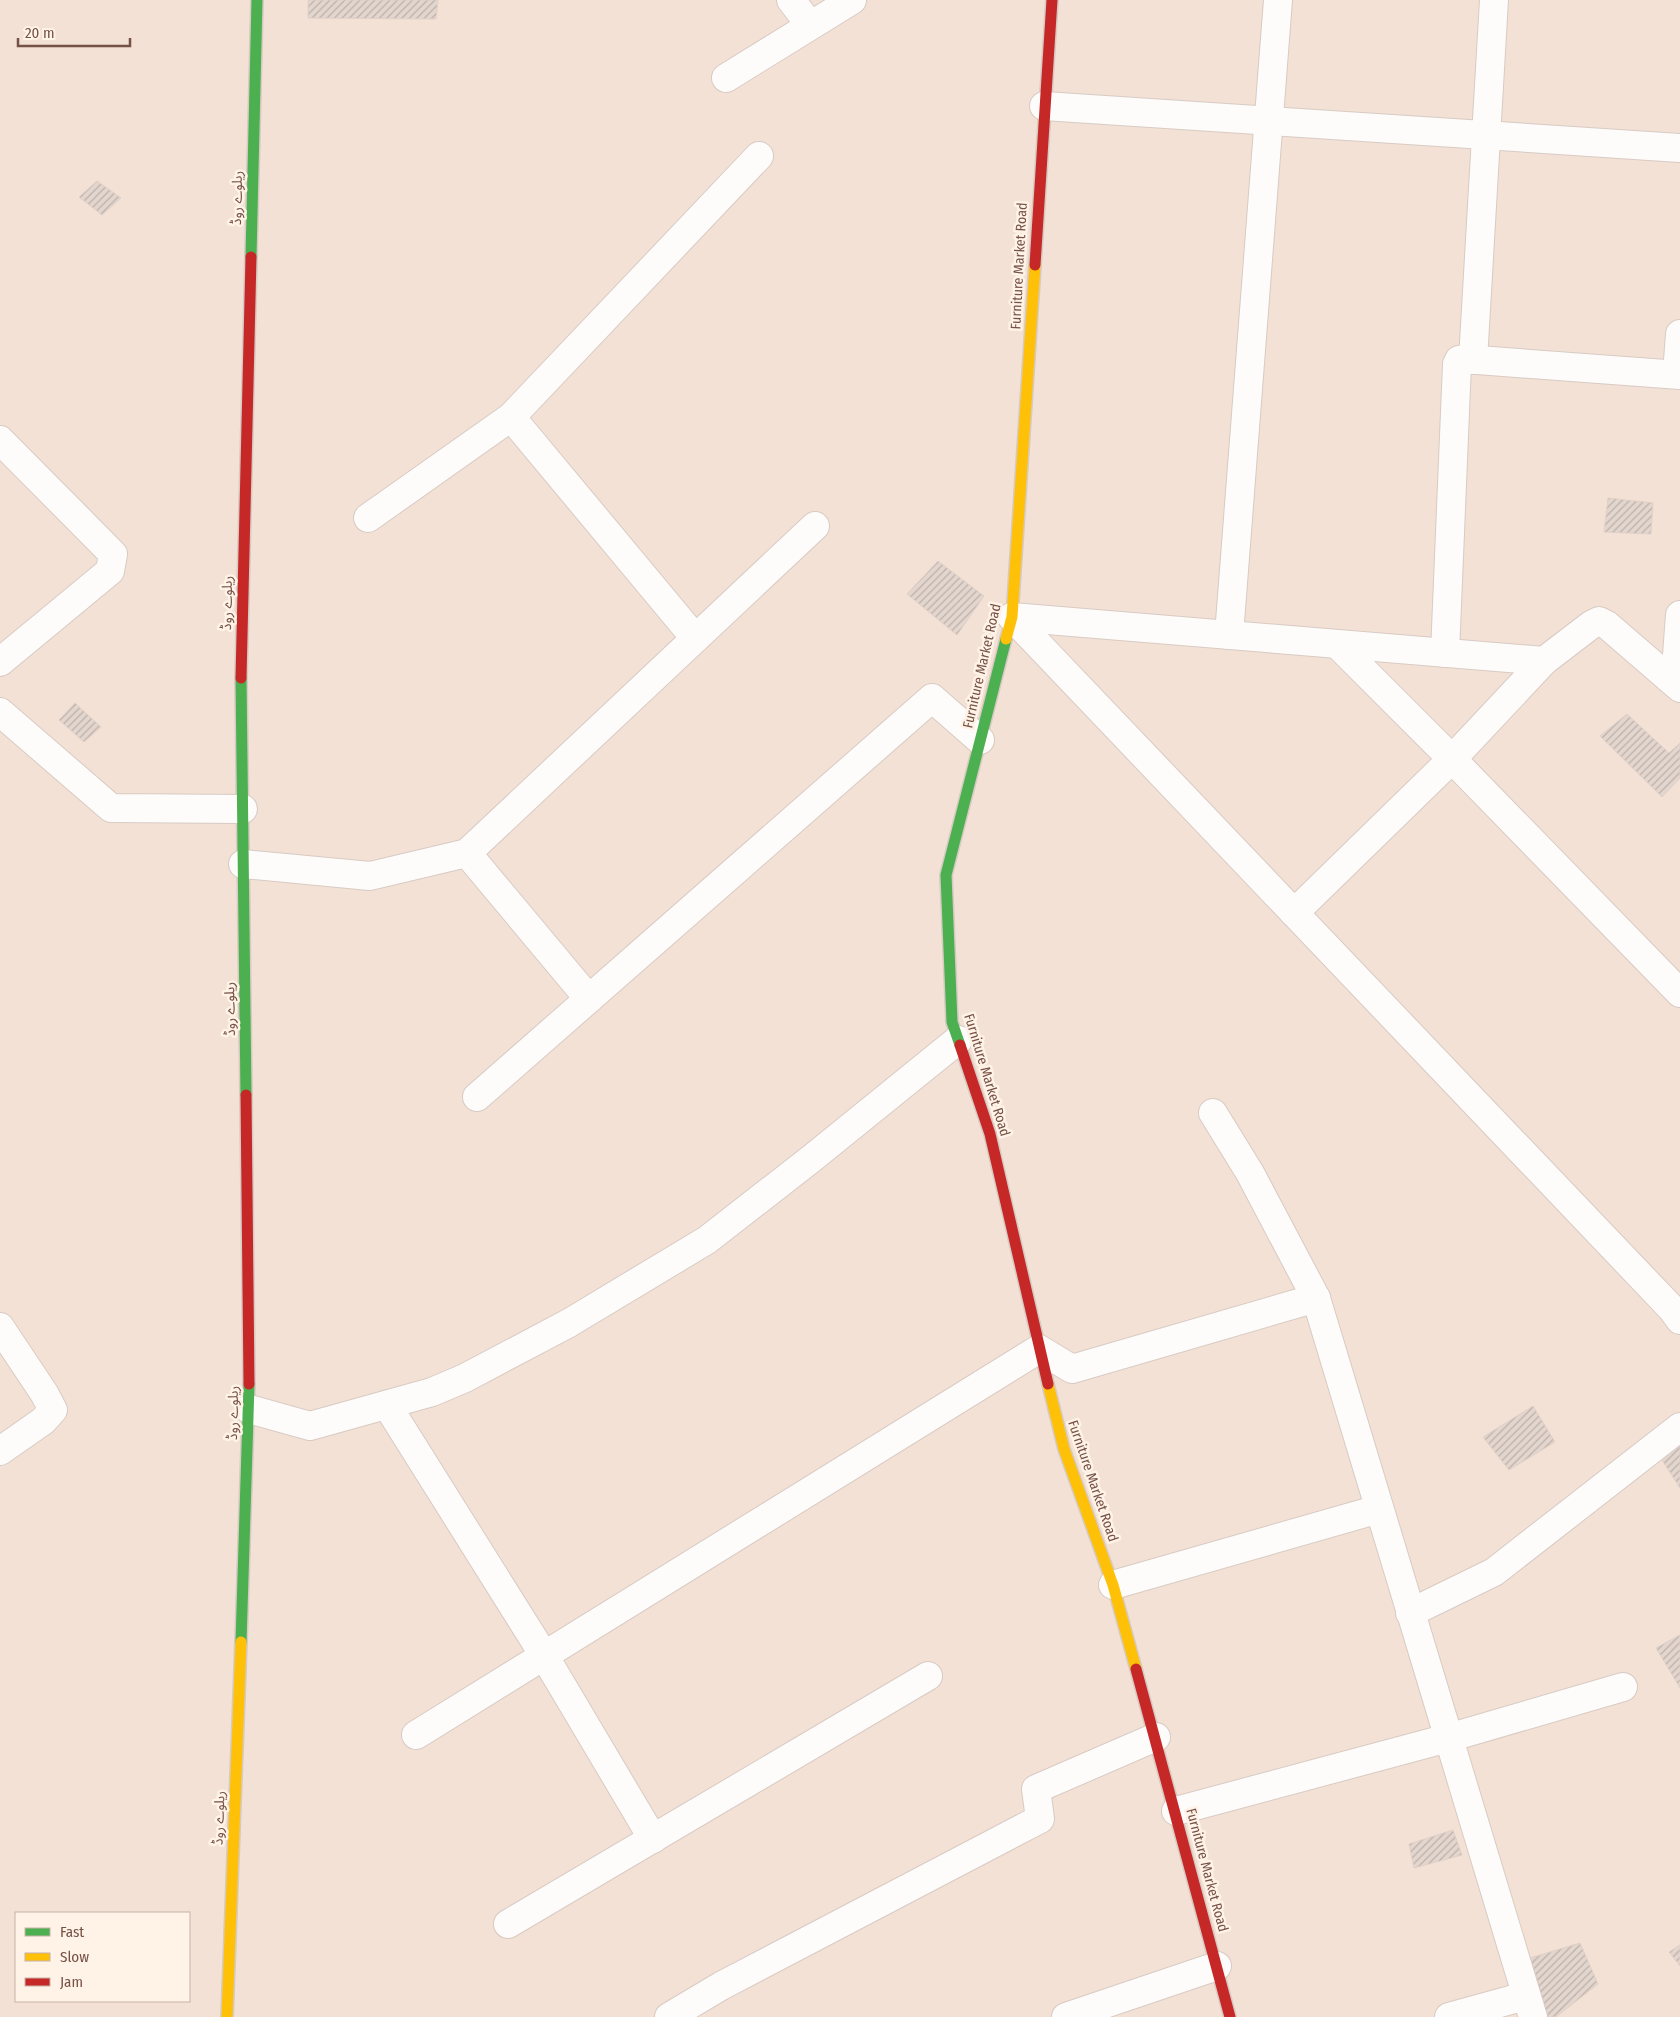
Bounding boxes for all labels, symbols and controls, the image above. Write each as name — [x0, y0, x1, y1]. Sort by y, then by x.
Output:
scale bar — [18, 15, 130, 47]
text: 20 m — [25, 24, 55, 42]
street label: ریلوے روڈ — [228, 171, 246, 225]
street label: Furniture Market Road — [1007, 202, 1031, 330]
street label: ریلوے روڈ — [218, 576, 236, 630]
street label: Furniture Market Road — [959, 602, 1005, 730]
street label: ریلوے روڈ — [221, 982, 239, 1036]
street label: Furniture Market Road — [960, 1012, 1014, 1138]
street label: ریلوے روڈ — [224, 1386, 242, 1440]
street label: Furniture Market Road — [1064, 1418, 1122, 1544]
street label: ریلوے روڈ — [210, 1791, 228, 1845]
street label: Furniture Market Road — [1182, 1806, 1232, 1934]
legend — [15, 1912, 190, 2002]
text: Fast — [60, 1923, 84, 1941]
text: Slow — [60, 1948, 89, 1966]
text: Jam — [60, 1973, 83, 1991]

